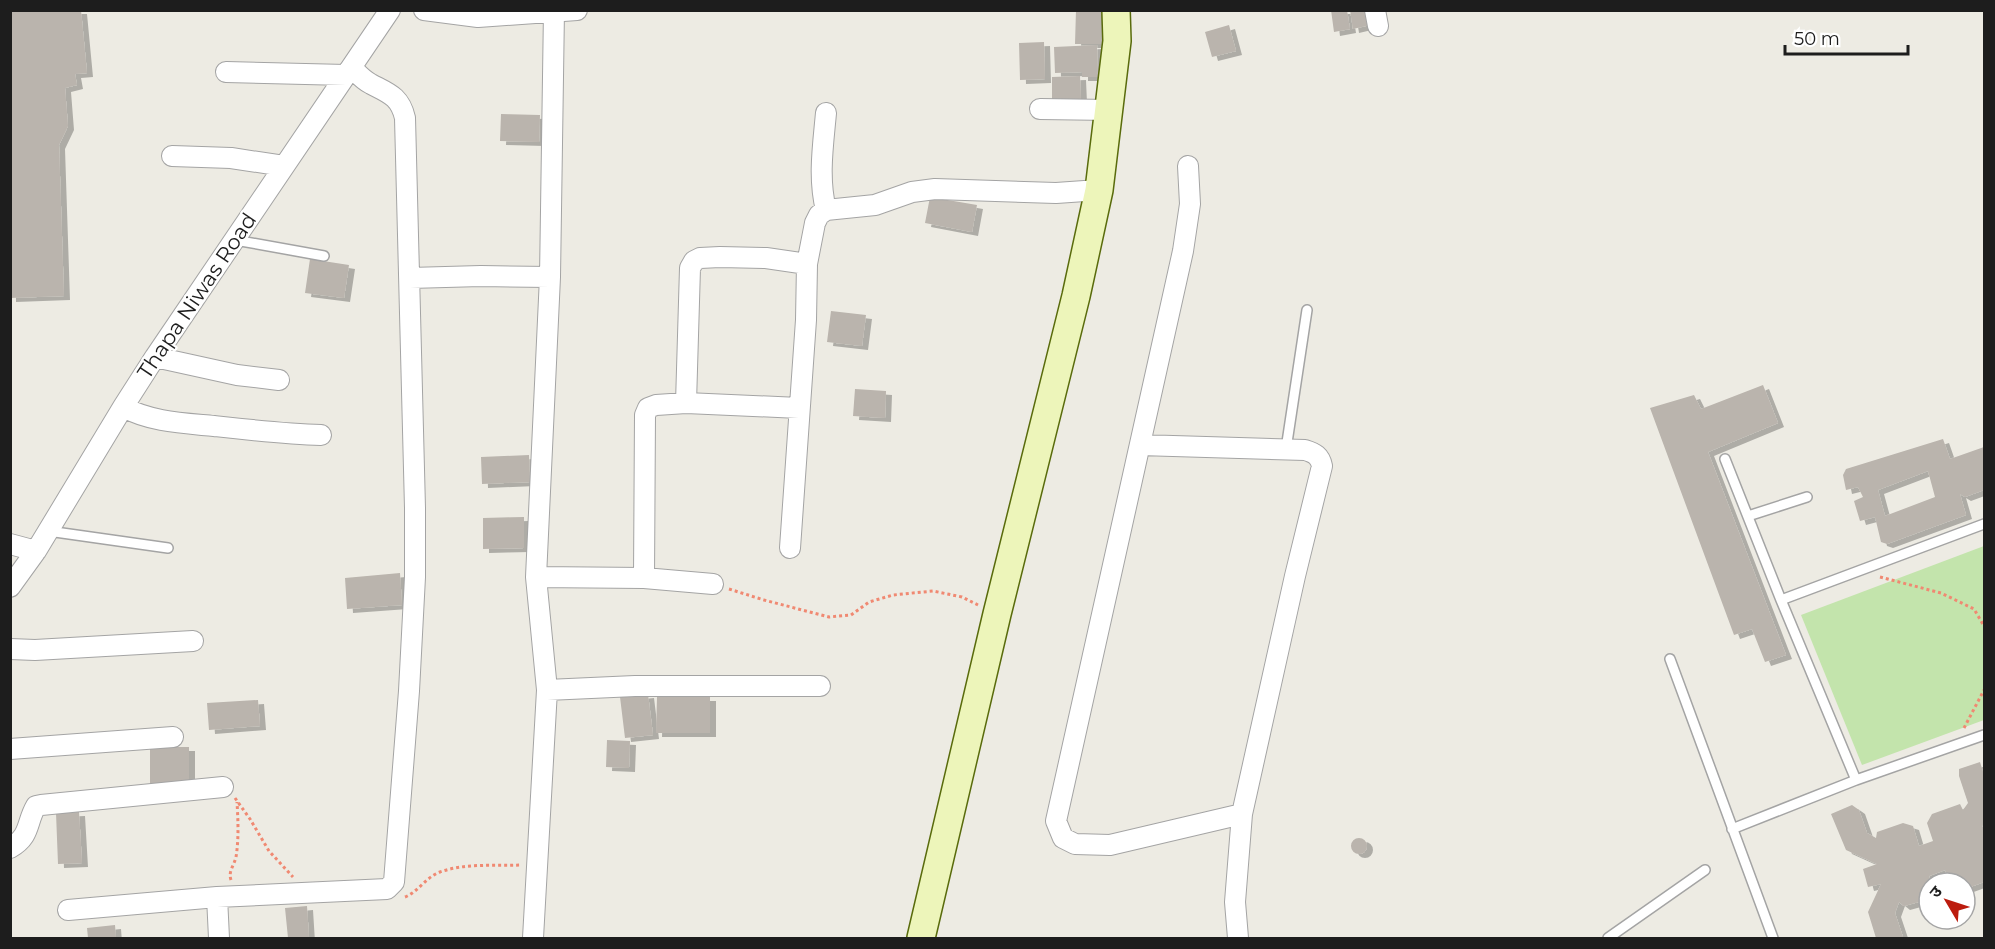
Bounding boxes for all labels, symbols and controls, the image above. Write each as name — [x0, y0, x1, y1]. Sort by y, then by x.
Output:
scale bar — [1785, 18, 1908, 56]
text: 50 m — [1794, 28, 1840, 50]
street label: Thapa Niwas Road — [132, 208, 261, 383]
north arrow — [1917, 871, 1977, 931]
text: उ — [1925, 882, 1946, 901]

